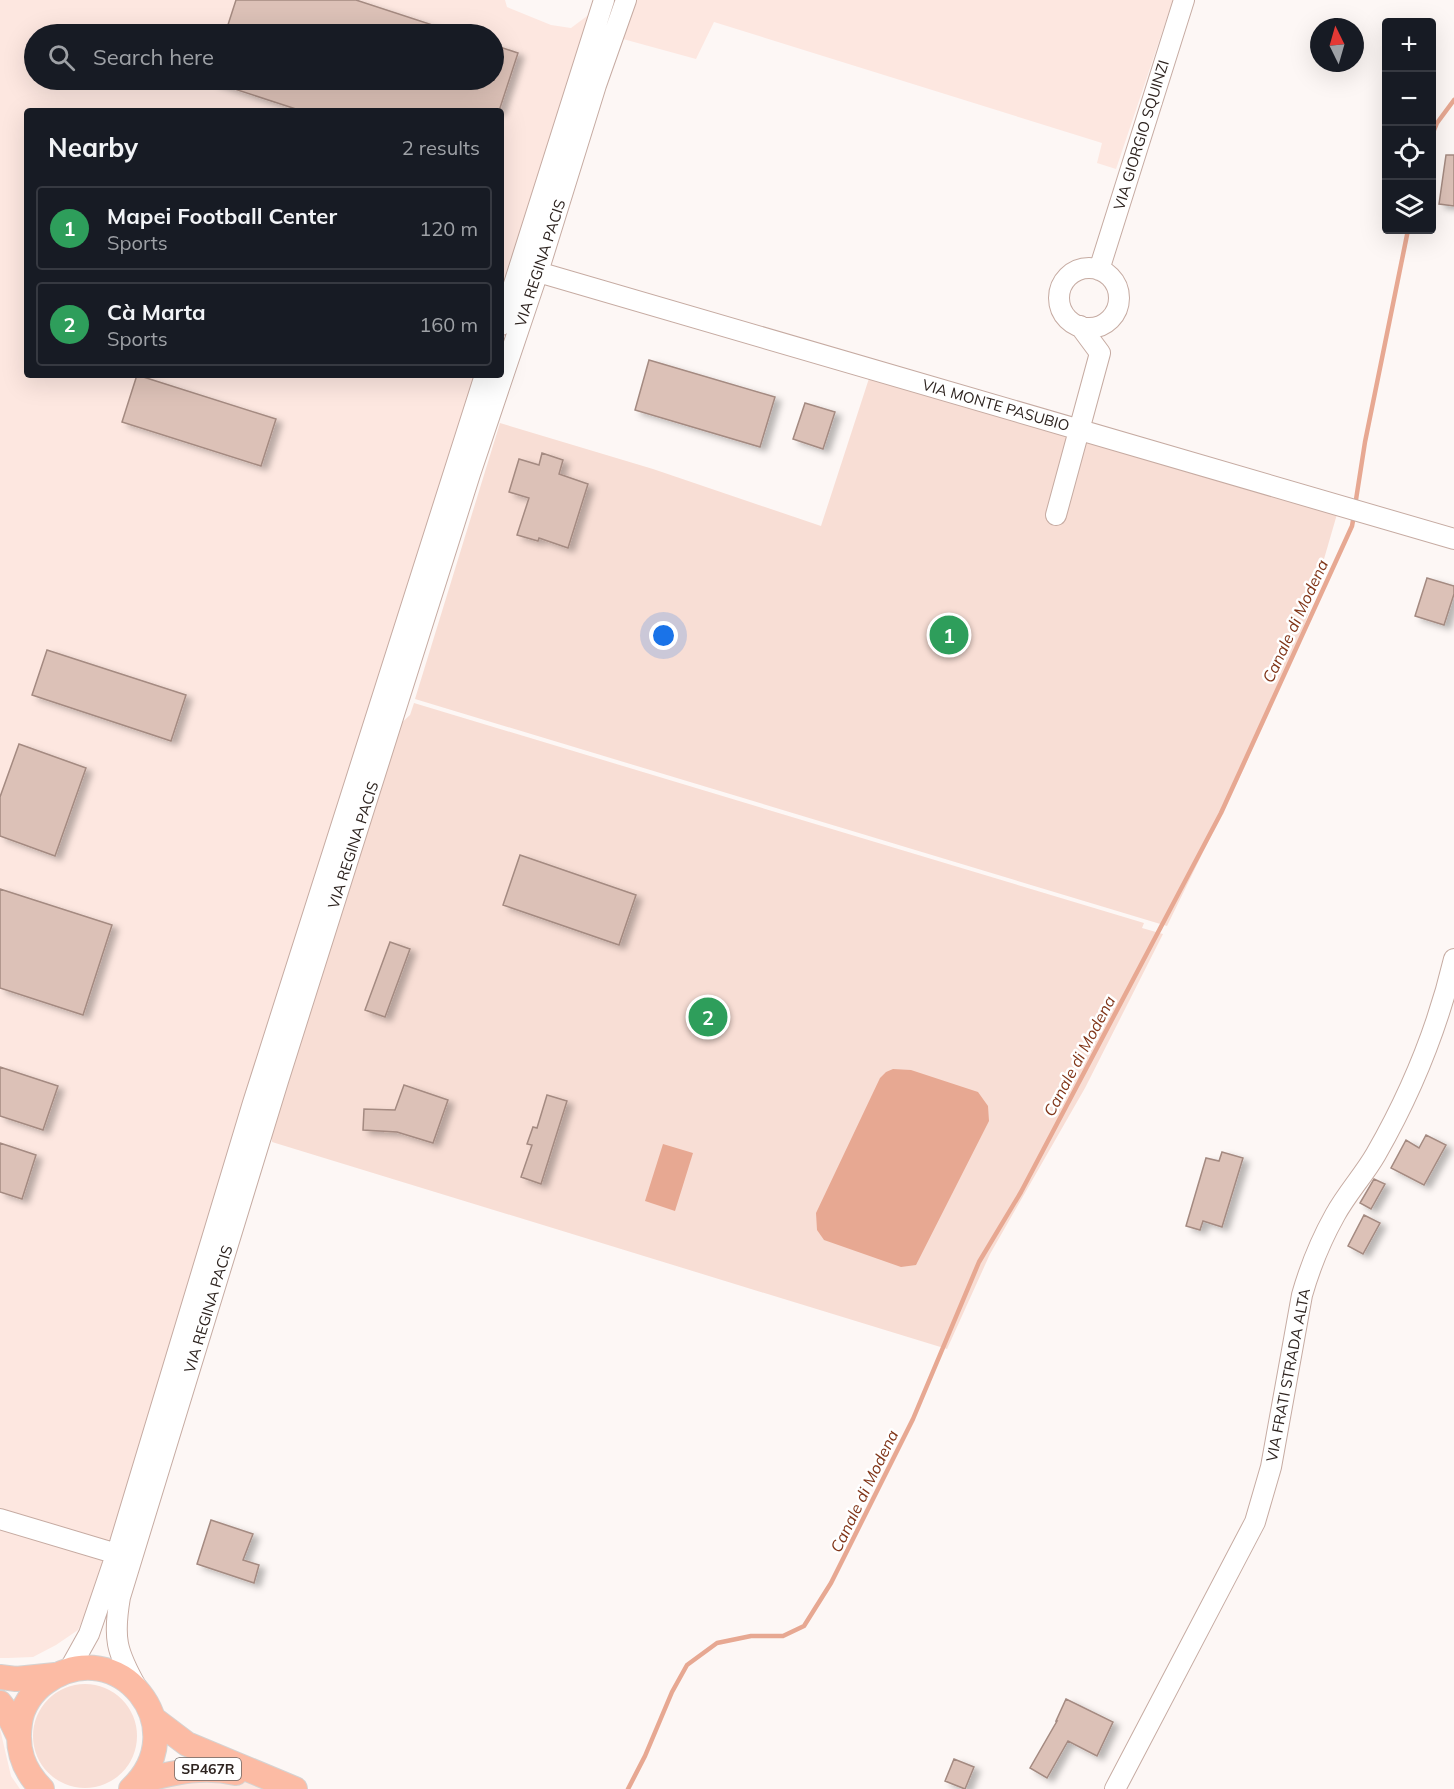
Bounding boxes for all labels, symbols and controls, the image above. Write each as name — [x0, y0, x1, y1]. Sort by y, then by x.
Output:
north arrow — [1310, 18, 1364, 72]
map controls — [1382, 18, 1436, 234]
button: + — [1382, 18, 1436, 72]
search box — [24, 24, 504, 90]
icon: search — [45, 41, 78, 74]
text: Search here — [93, 43, 214, 71]
street label: VIA GIORGIO SQUINZI — [1109, 58, 1173, 212]
button: − — [1382, 72, 1436, 126]
button: locate — [1382, 126, 1436, 180]
text: Nearby — [48, 131, 138, 164]
text: 2 results — [402, 135, 480, 160]
button: layers — [1382, 180, 1436, 234]
street label: VIA REGINA PACIS — [510, 197, 570, 329]
text: Mapei Football Center — [107, 202, 337, 230]
text: 1 — [64, 216, 76, 241]
text: 120 m — [419, 216, 478, 241]
text: Sports — [107, 230, 168, 255]
text: Cà Marta — [107, 298, 206, 326]
text: 2 — [64, 312, 76, 337]
text: 160 m — [419, 312, 478, 337]
text: Sports — [107, 326, 168, 351]
street label: VIA MONTE PASUBIO — [920, 375, 1072, 435]
water label: Canale di Modena — [1258, 556, 1332, 686]
pin: 1 — [930, 612, 968, 658]
your location — [649, 621, 678, 650]
street label: VIA REGINA PACIS — [323, 779, 383, 911]
water label: Canale di Modena — [1039, 992, 1119, 1120]
pin: 2 — [688, 994, 728, 1040]
street label: VIA REGINA PACIS — [180, 1243, 236, 1375]
street label: VIA FRATI STRADA ALTA — [1262, 1287, 1314, 1463]
water label: Canale di Modena — [826, 1426, 902, 1555]
road number: SP467R — [175, 1758, 241, 1780]

